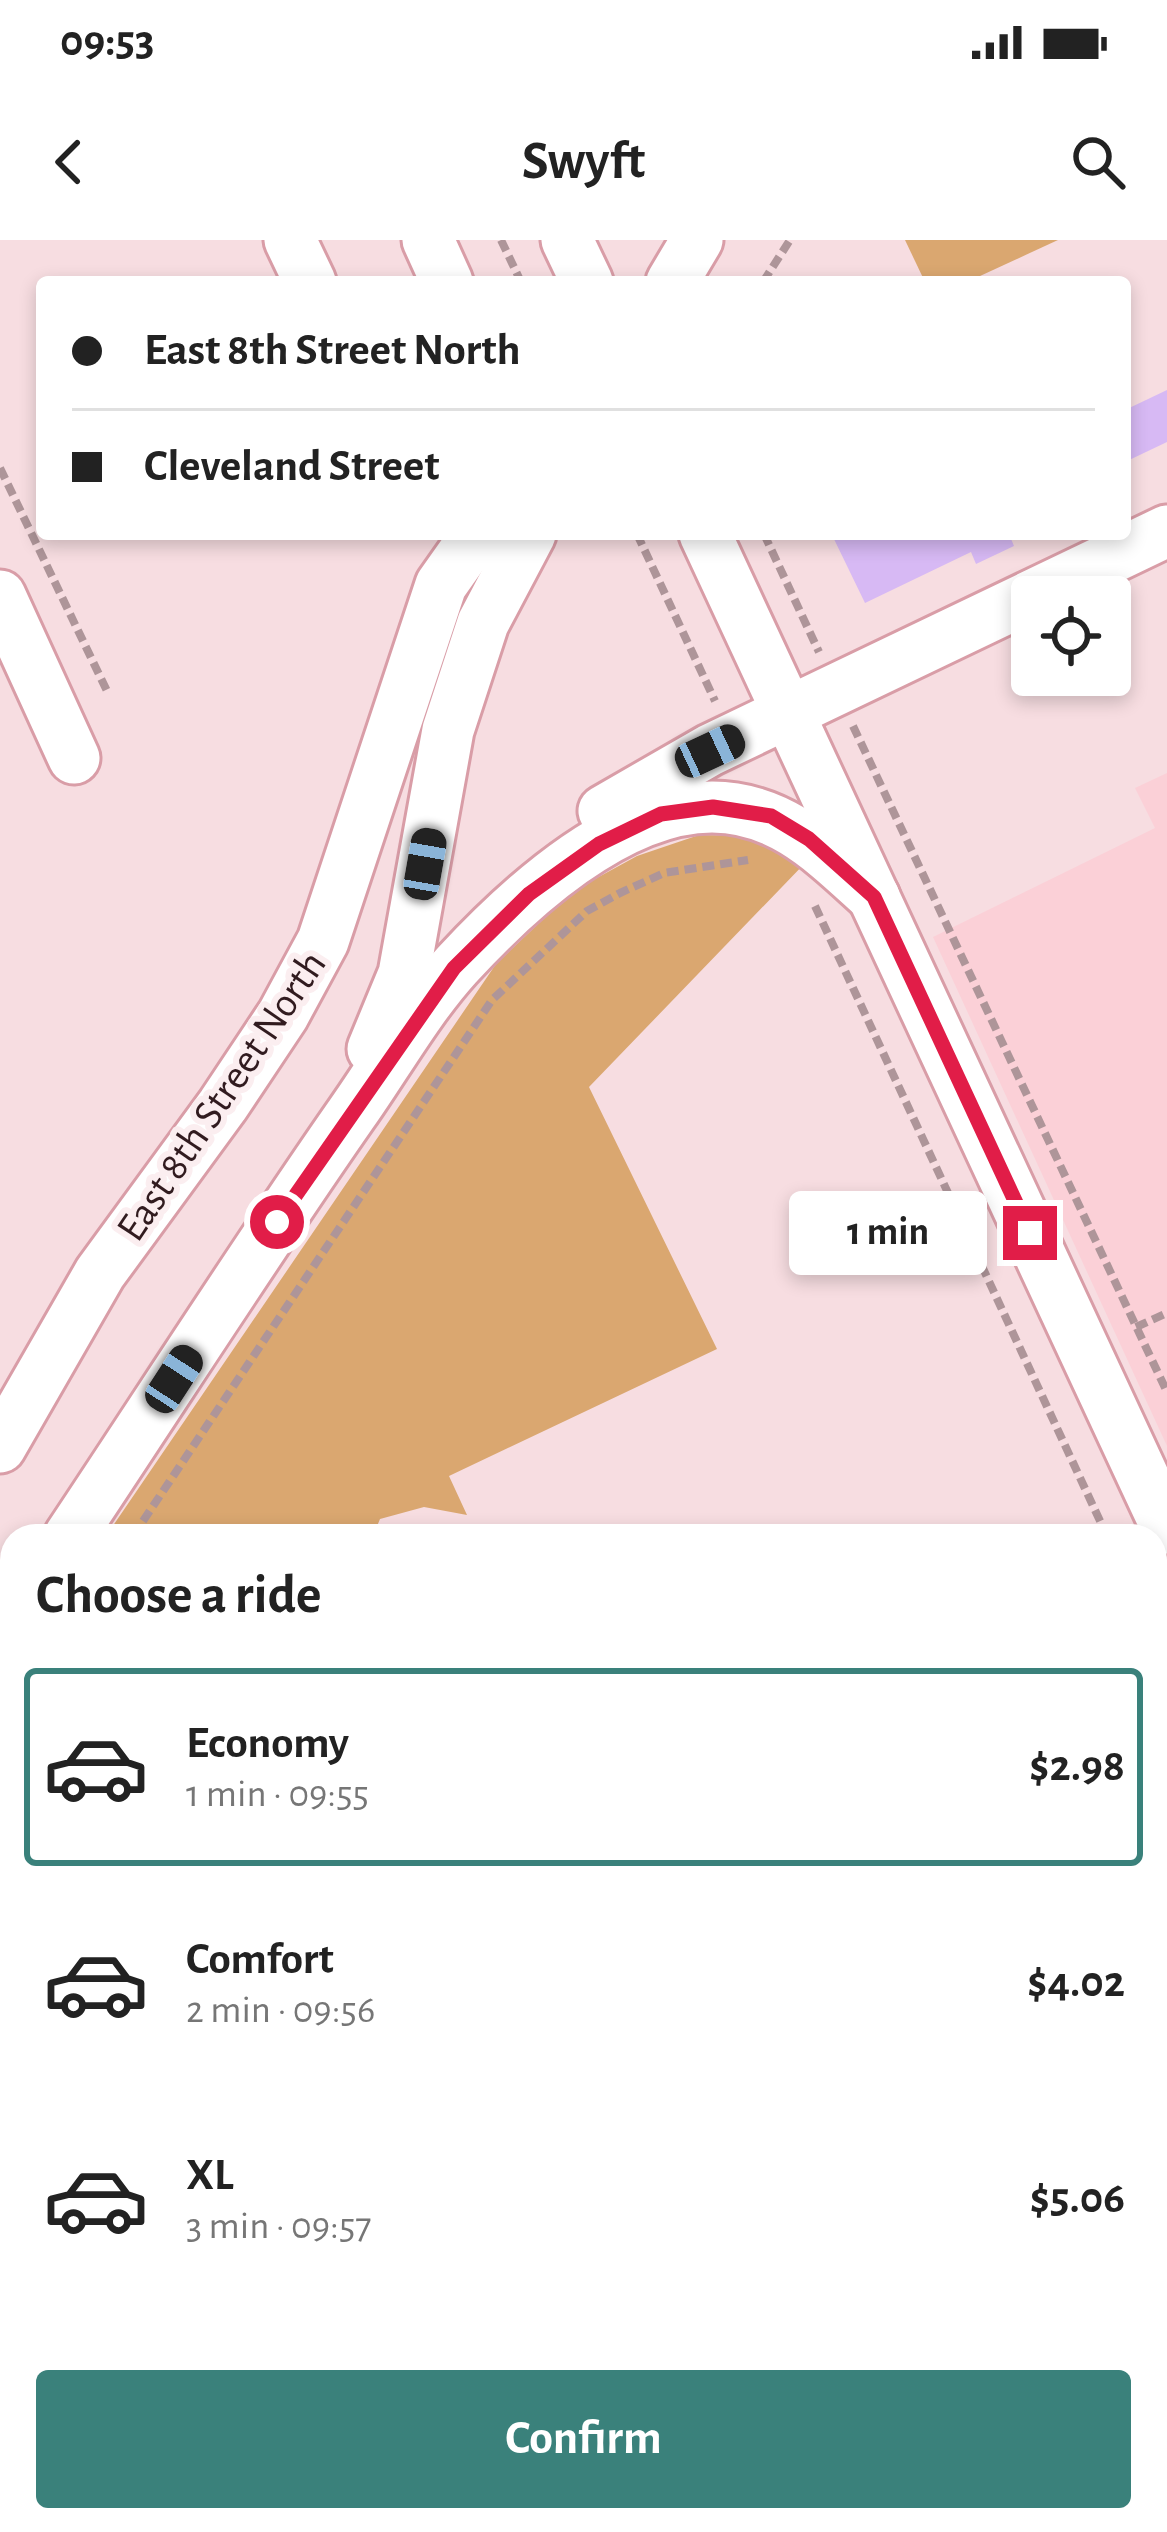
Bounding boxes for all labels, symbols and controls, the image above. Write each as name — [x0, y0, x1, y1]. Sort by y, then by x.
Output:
text: 09:53 — [60, 19, 154, 64]
icon: back — [36, 129, 102, 195]
icon: search — [1065, 129, 1131, 195]
text: Swyft — [522, 135, 645, 189]
text: East 8th Street North — [144, 328, 520, 373]
text: Cleveland Street — [144, 444, 440, 489]
map controls — [1011, 576, 1131, 696]
button: locate — [1011, 576, 1131, 696]
car — [670, 719, 750, 783]
car — [401, 825, 449, 903]
street label: East 8th Street North — [109, 944, 334, 1249]
callout: 1 min — [790, 1191, 988, 1275]
route start — [250, 1195, 304, 1249]
route end — [1003, 1206, 1057, 1260]
text: 1 min — [847, 1213, 929, 1252]
car — [139, 1339, 209, 1419]
text: Choose a ride — [36, 1569, 322, 1623]
icon: car — [42, 1713, 150, 1821]
text: Economy — [186, 1721, 349, 1766]
text: $2.98 — [1029, 1744, 1125, 1789]
text: 1 min · 09:55 — [186, 1775, 369, 1814]
icon: car — [42, 1929, 150, 2037]
text: Comfort — [186, 1937, 334, 1982]
text: $4.02 — [1027, 1960, 1125, 2005]
text: 2 min · 09:56 — [186, 1991, 375, 2030]
icon: car — [42, 2145, 150, 2253]
text: XL — [186, 2153, 234, 2198]
text: $5.06 — [1030, 2176, 1125, 2221]
text: 3 min · 09:57 — [186, 2207, 371, 2246]
button: Confirm — [36, 2370, 1131, 2508]

